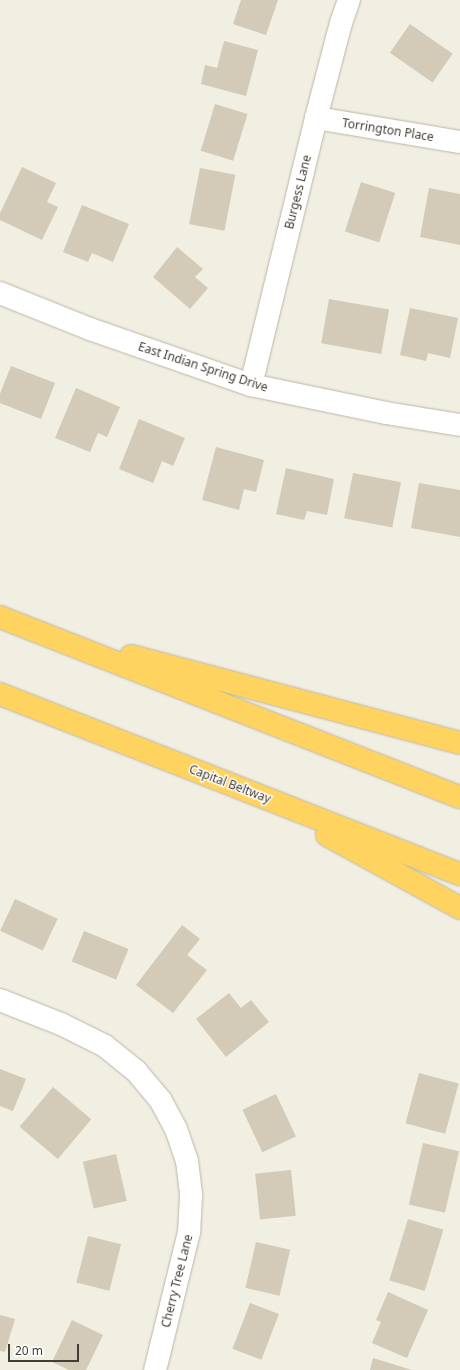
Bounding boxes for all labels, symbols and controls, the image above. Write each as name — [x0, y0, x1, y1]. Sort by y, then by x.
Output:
street label: Torrington Place — [341, 116, 435, 144]
street label: Burgess Lane — [282, 153, 314, 231]
street label: East Indian Spring Drive — [136, 339, 270, 395]
street label: Capital Beltway — [187, 762, 273, 806]
street label: Cherry Tree Lane — [158, 1233, 196, 1329]
scale bar — [10, 1336, 81, 1362]
text: 20 m — [15, 1342, 43, 1359]

